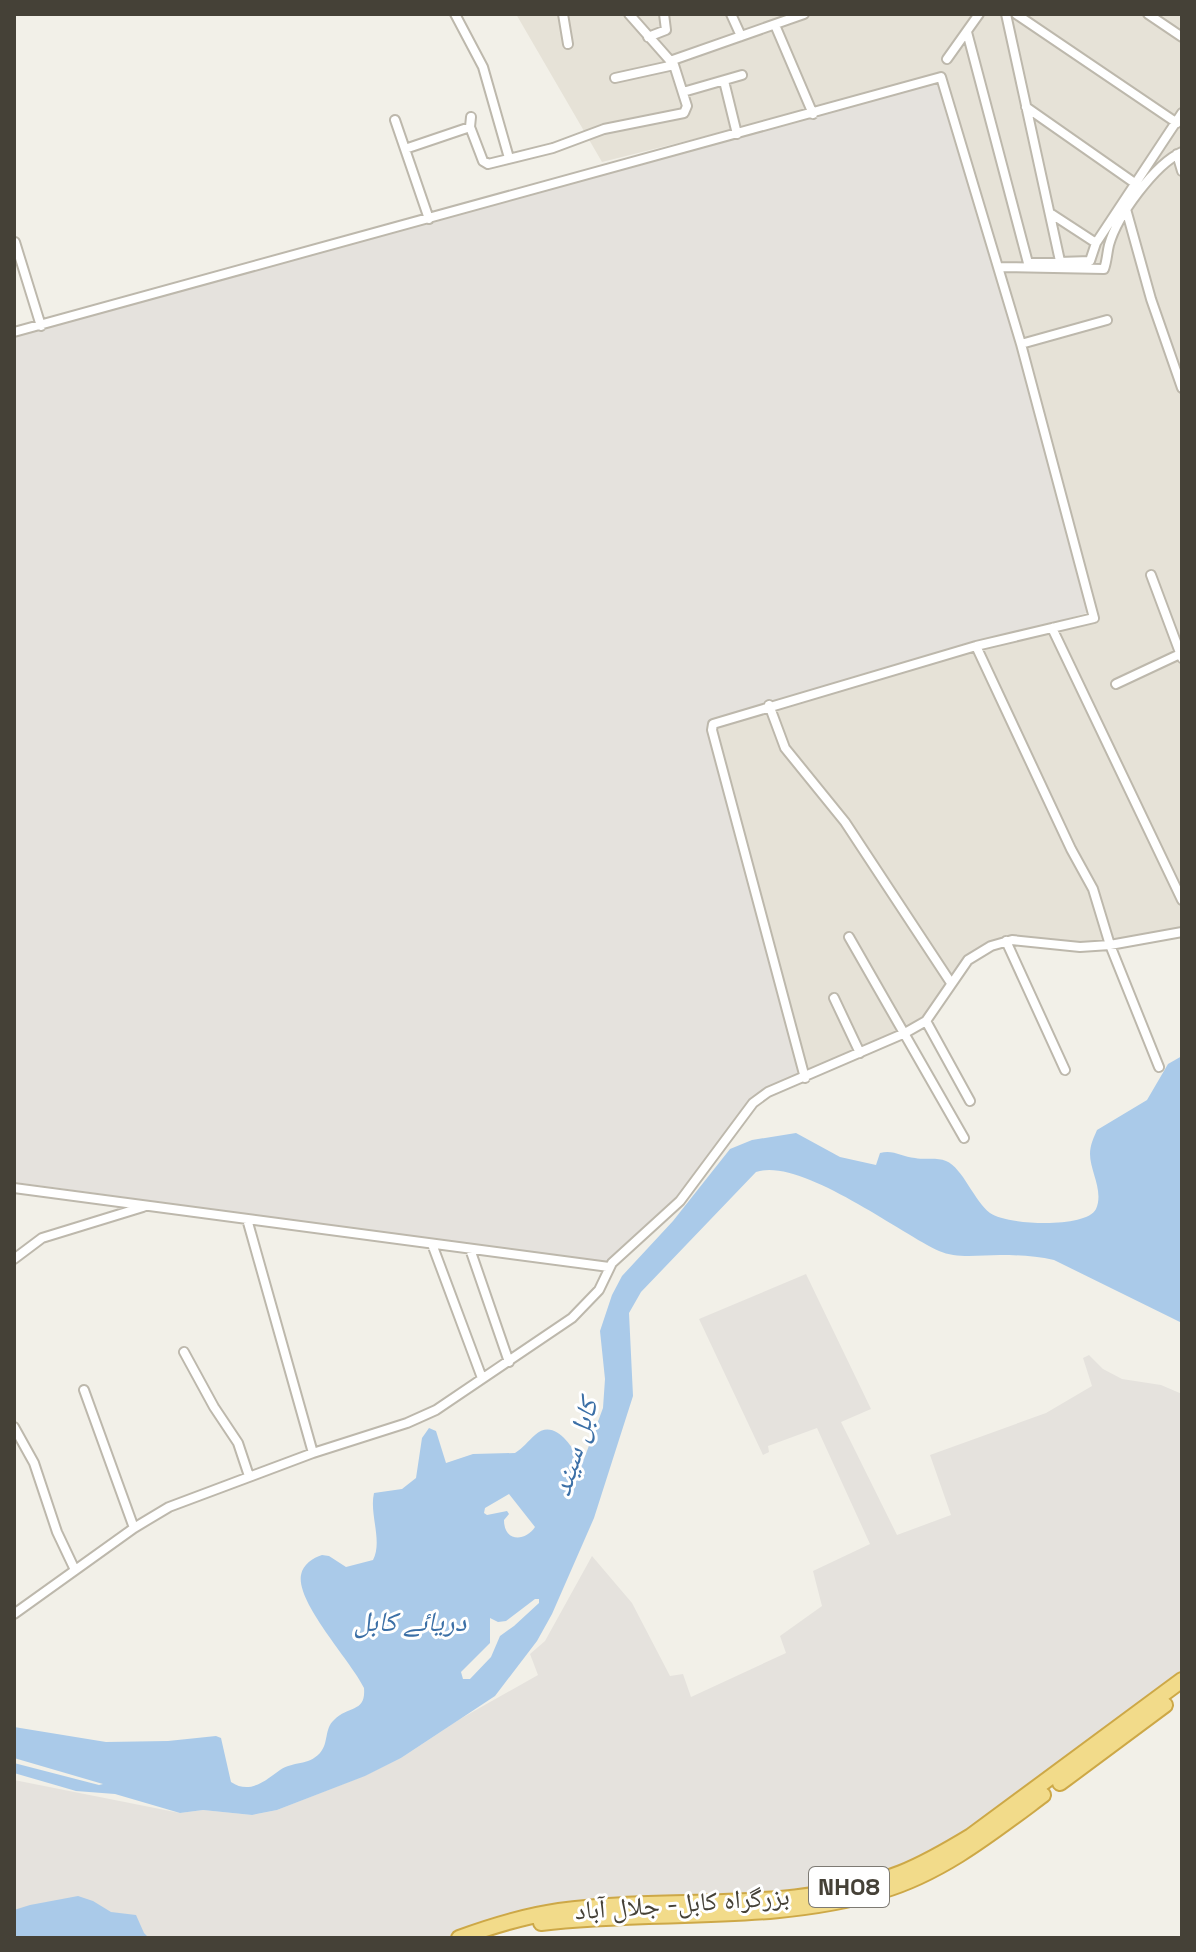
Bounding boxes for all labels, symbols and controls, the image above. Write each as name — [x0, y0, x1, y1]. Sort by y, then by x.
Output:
water label: کابل سيند — [542, 1390, 607, 1500]
water label: دریائے کابل — [354, 1603, 467, 1639]
road number: NH08 — [809, 1867, 889, 1907]
street label: بزرگراه کابل- جلال آباد — [573, 1879, 791, 1927]

